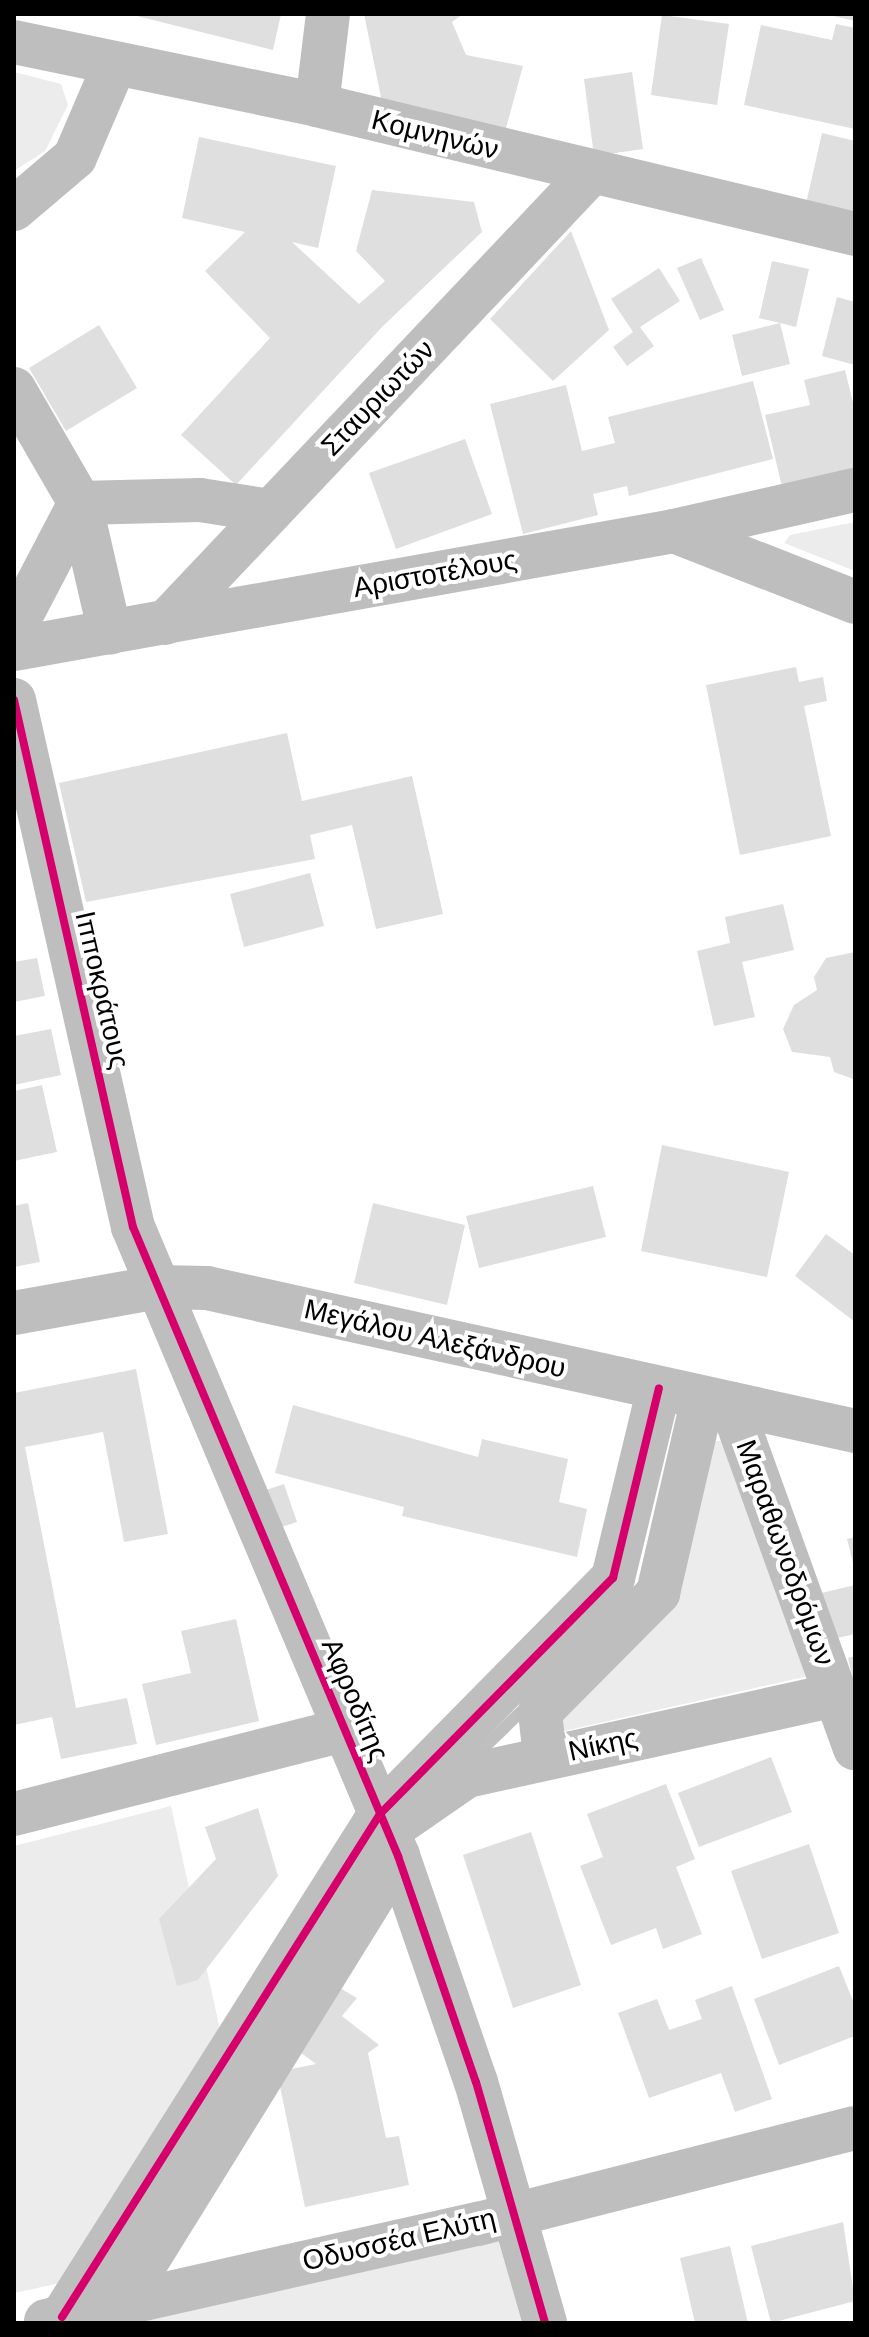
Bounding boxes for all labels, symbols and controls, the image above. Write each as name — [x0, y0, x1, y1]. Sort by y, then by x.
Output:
street label: Κομνηνών — [368, 103, 502, 167]
street label: Σταυριωτών — [314, 333, 442, 463]
street label: Αριστοτέλους — [351, 543, 519, 605]
street label: Ιπποκράτους — [68, 908, 136, 1072]
street label: Μεγάλου Αλεξάνδρου — [301, 1293, 569, 1385]
street label: Μαραθωνοδρόμων — [729, 1436, 841, 1670]
street label: Αφροδίτης — [314, 1633, 396, 1767]
street label: Νίκης — [566, 1721, 640, 1769]
street label: Οδυσσέα Ελύτη — [299, 2201, 499, 2279]

